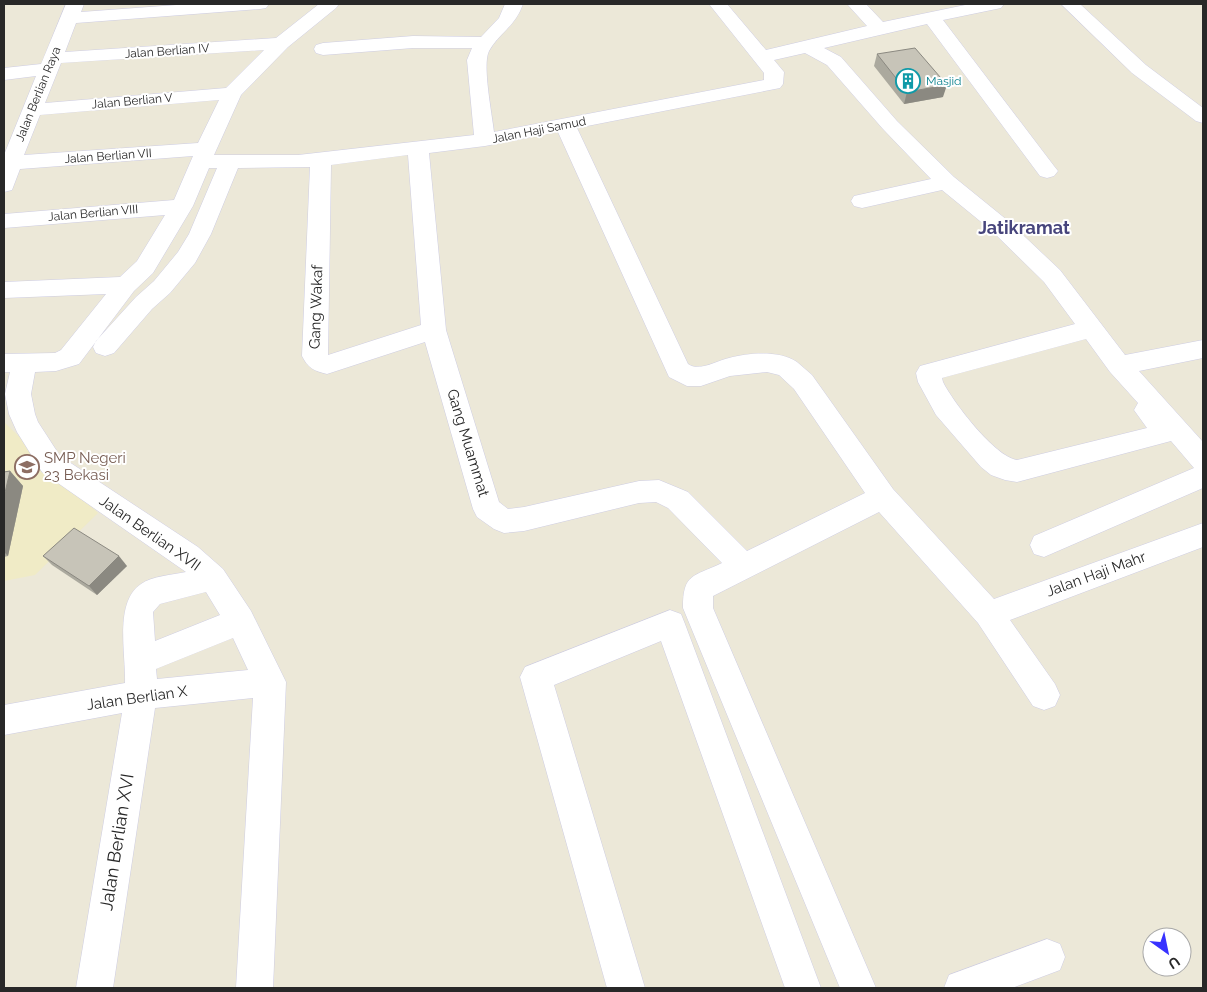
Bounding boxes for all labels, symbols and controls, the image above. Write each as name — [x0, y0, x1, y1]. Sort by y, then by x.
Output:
street label: Jalan Berlian IV — [124, 41, 210, 61]
street label: Jalan Berlian Raya — [13, 45, 63, 143]
building icon: Masjid — [895, 68, 921, 94]
place label: Masjid — [926, 74, 962, 88]
street label: Jalan Berlian V — [91, 90, 173, 112]
street label: Jalan Haji Samud — [491, 114, 587, 146]
street label: Jalan Berlian VII — [64, 146, 152, 166]
street label: Jalan Berlian VIII — [47, 202, 139, 224]
district label: Jatikramat — [978, 217, 1070, 238]
street label: Gang Wakaf — [306, 264, 327, 349]
street label: Gang Muammat — [443, 387, 493, 499]
place label: SMP Negeri 23 Bekasi — [44, 449, 126, 484]
school or university icon: SMP Negeri 23 Bekasi — [14, 454, 40, 480]
street label: Jalan Berlian XVII — [96, 491, 204, 575]
street label: Jalan Haji Mahr — [1044, 547, 1149, 600]
street label: Jalan Berlian X — [85, 682, 189, 714]
street label: Jalan Berlian XVI — [95, 772, 138, 912]
north arrow — [1142, 927, 1192, 977]
text: U — [1165, 953, 1183, 972]

